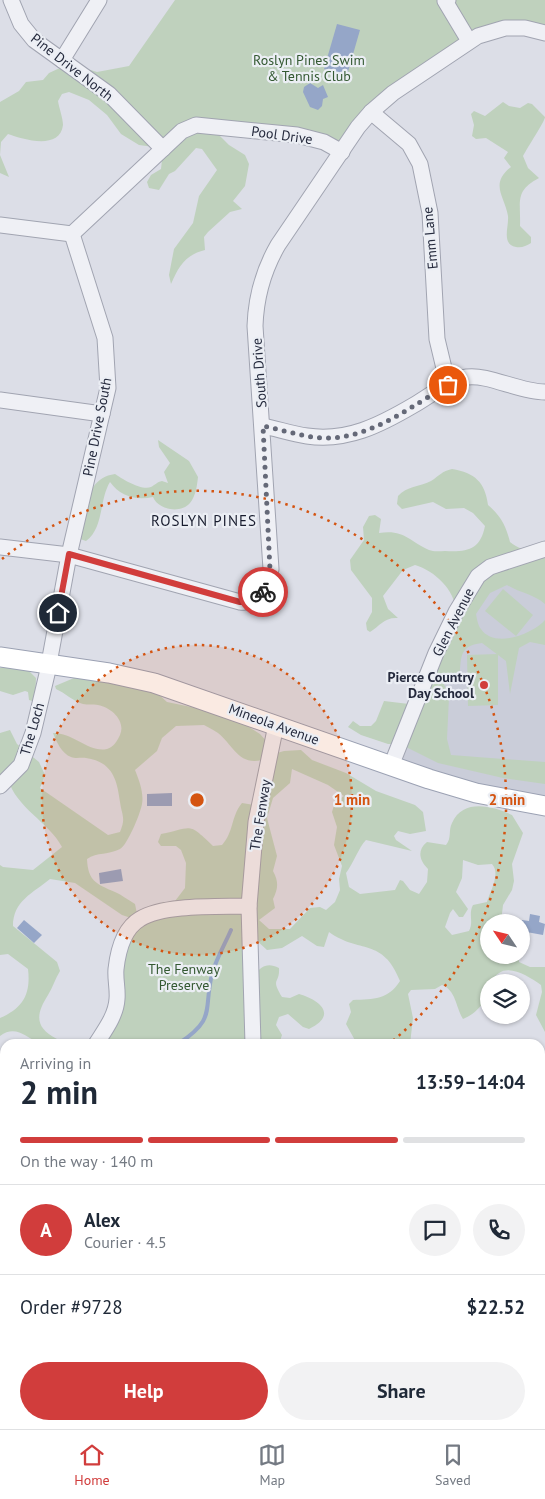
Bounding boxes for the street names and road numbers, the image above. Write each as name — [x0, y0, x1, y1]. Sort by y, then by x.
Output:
street label: Pine Drive North — [27, 29, 117, 105]
street label: Pool Drive — [250, 122, 314, 148]
street label: Emm Lane — [418, 206, 442, 270]
street label: South Drive — [248, 337, 270, 409]
street label: Pine Drive South — [79, 376, 115, 478]
street label: Glen Avenue — [428, 585, 478, 659]
street label: Mineola Avenue — [226, 699, 322, 749]
street label: The Loch — [16, 700, 48, 758]
street label: The Fenway — [245, 778, 275, 852]

